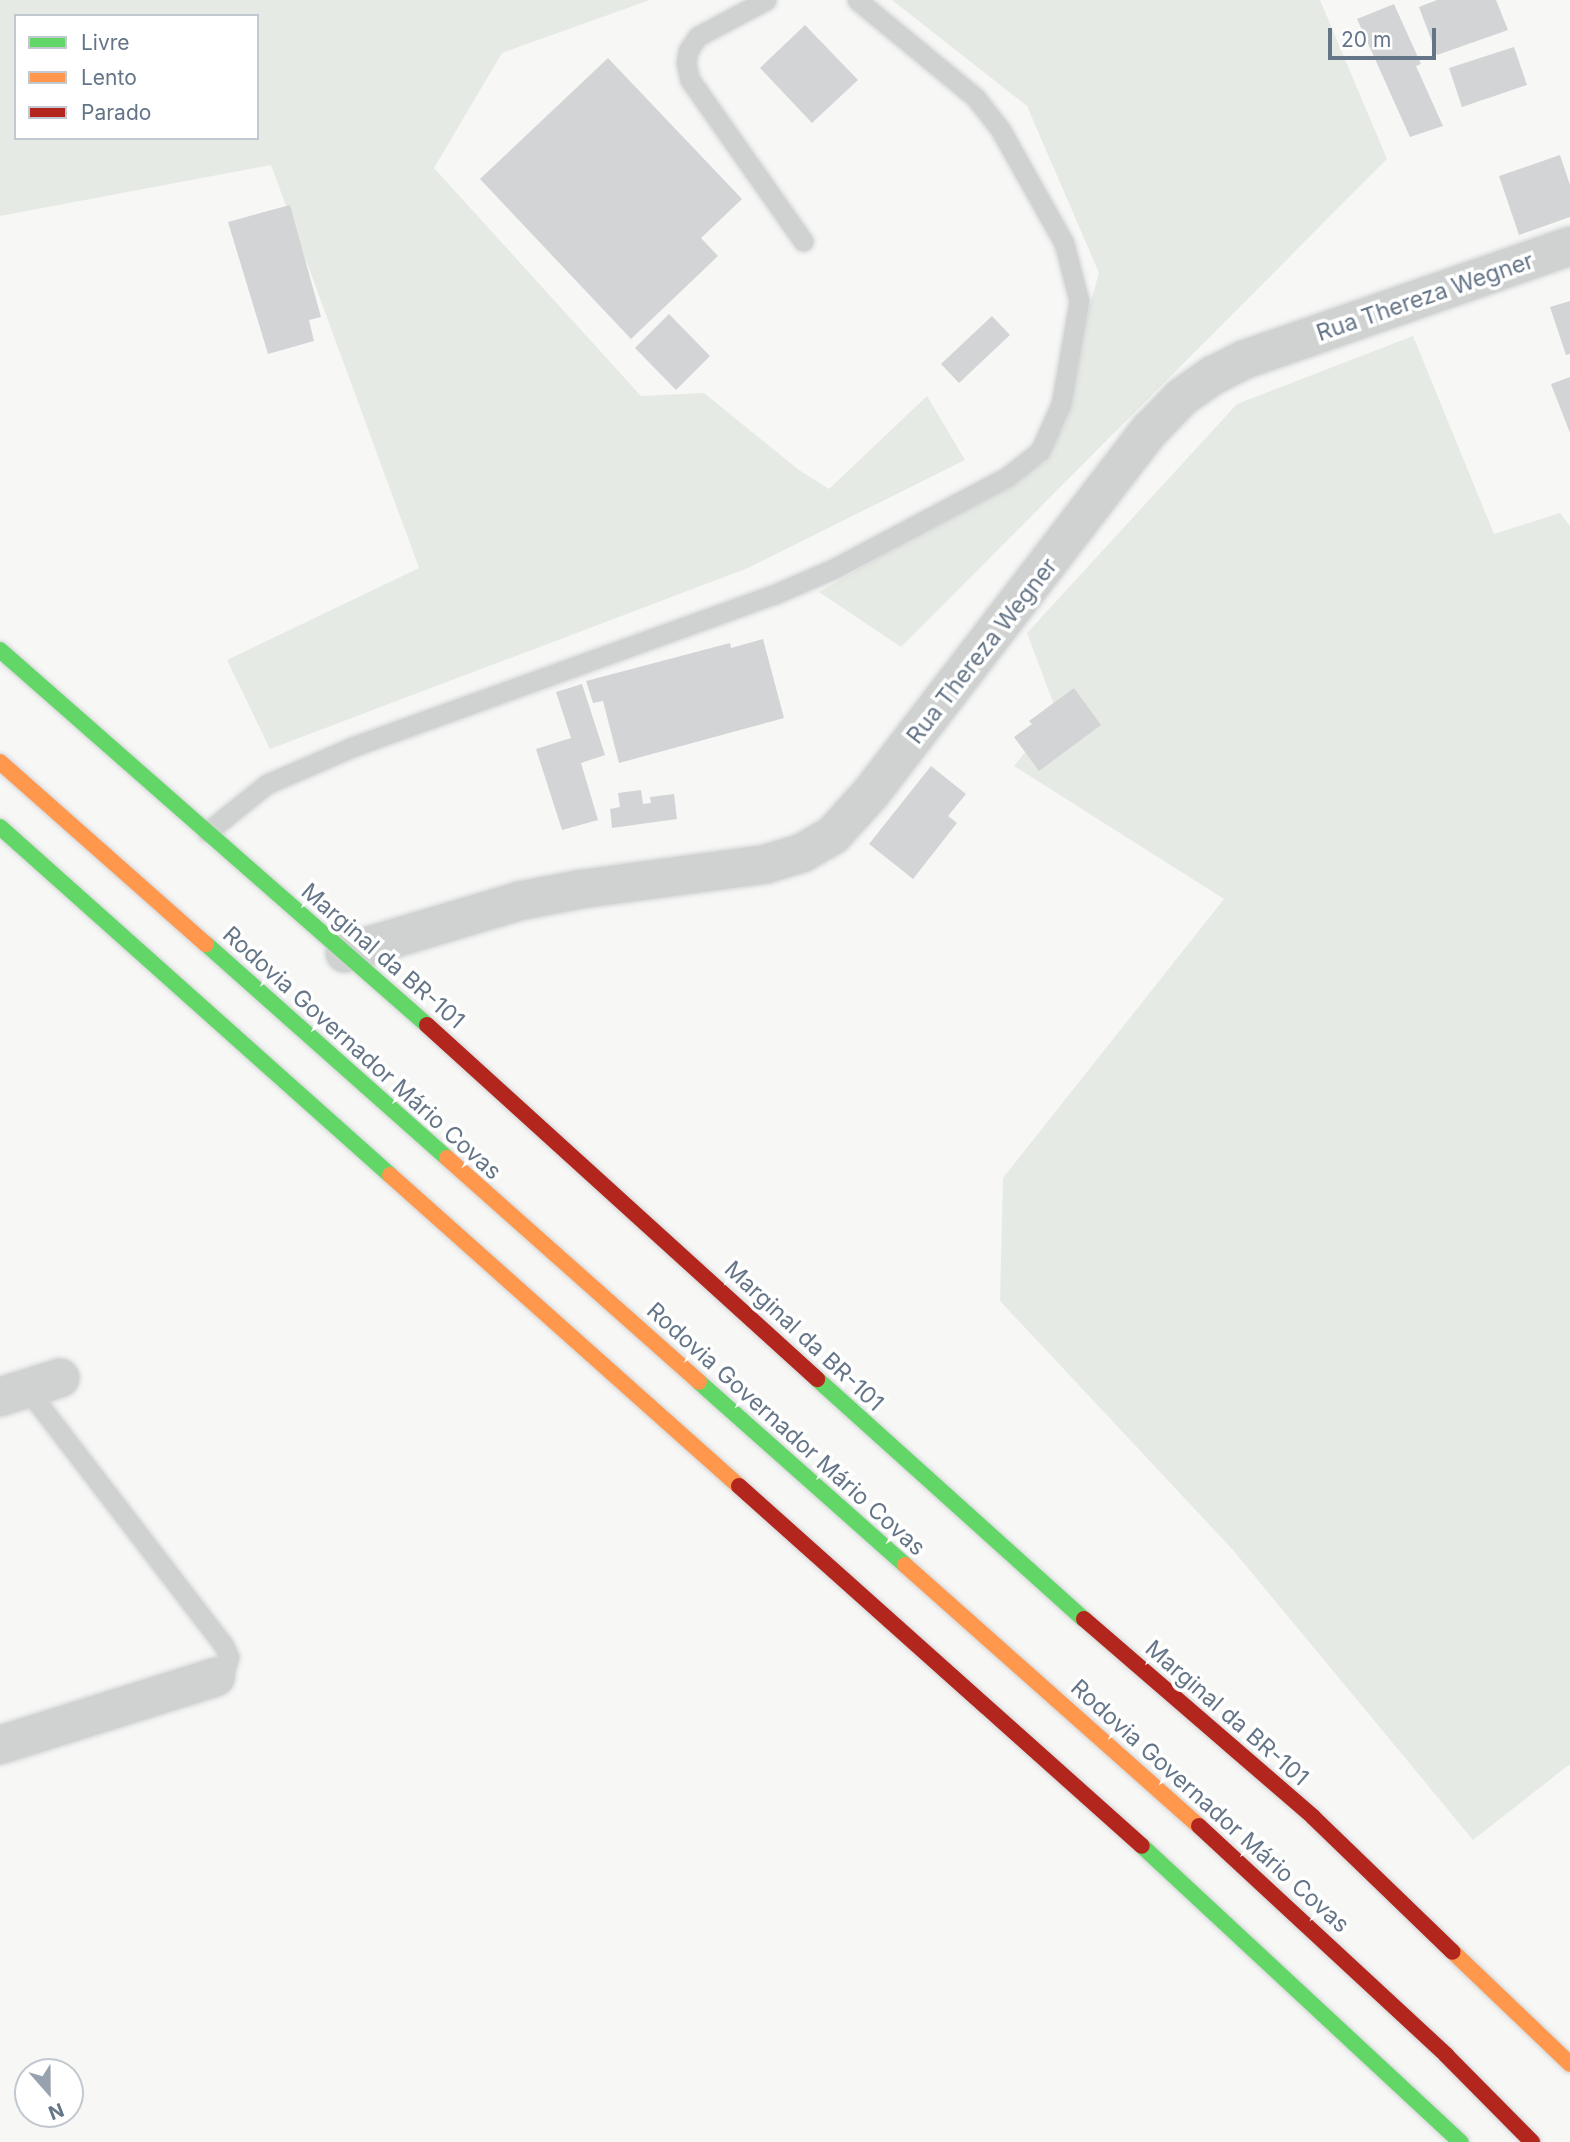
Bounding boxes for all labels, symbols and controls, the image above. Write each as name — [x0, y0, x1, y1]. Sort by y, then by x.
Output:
legend — [14, 14, 259, 140]
scale bar — [1332, 14, 1440, 58]
text: 20 m — [1341, 27, 1391, 52]
text: Livre — [81, 30, 130, 55]
text: Lento — [81, 65, 137, 90]
text: Parado — [81, 100, 151, 125]
street label: Rua Thereza Wegner — [1313, 247, 1537, 347]
street label: Rua Thereza Wegner — [901, 553, 1063, 749]
street label: Marginal da BR-101 — [296, 878, 470, 1034]
street label: Rodovia Governador Mário Covas — [217, 921, 507, 1185]
street label: Marginal da BR-101 — [719, 1255, 889, 1417]
street label: Rodovia Governador Mário Covas — [641, 1297, 931, 1561]
street label: Marginal da BR-101 — [1140, 1635, 1314, 1791]
street label: Rodovia Governador Mário Covas — [1065, 1674, 1355, 1938]
north arrow — [14, 2058, 84, 2128]
text: N — [45, 2098, 67, 2125]

